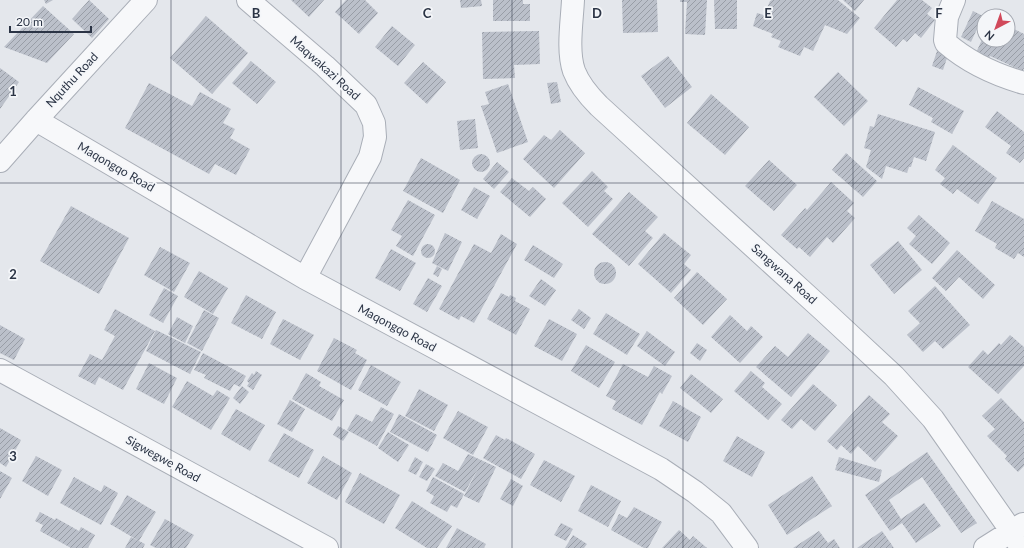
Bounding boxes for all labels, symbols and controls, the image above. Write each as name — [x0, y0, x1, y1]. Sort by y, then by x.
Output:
text: B — [252, 5, 261, 21]
text: C — [423, 5, 432, 21]
text: D — [592, 5, 602, 21]
text: E — [764, 5, 772, 21]
text: F — [935, 5, 943, 21]
scale bar — [10, 8, 91, 34]
north arrow — [976, 8, 1016, 48]
text: 20 m — [16, 14, 43, 29]
text: N — [982, 28, 997, 44]
street label: Maqwakazi Road — [287, 32, 363, 103]
street label: Nquthu Road — [42, 49, 101, 110]
text: 1 — [9, 83, 17, 99]
street label: Maqongqo Road — [75, 138, 157, 195]
street label: Sangwana Road — [748, 240, 820, 307]
text: 2 — [9, 266, 17, 282]
street label: Maqongqo Road — [356, 301, 439, 354]
street label: Sigwegwe Road — [123, 432, 203, 485]
text: 3 — [9, 448, 17, 464]

